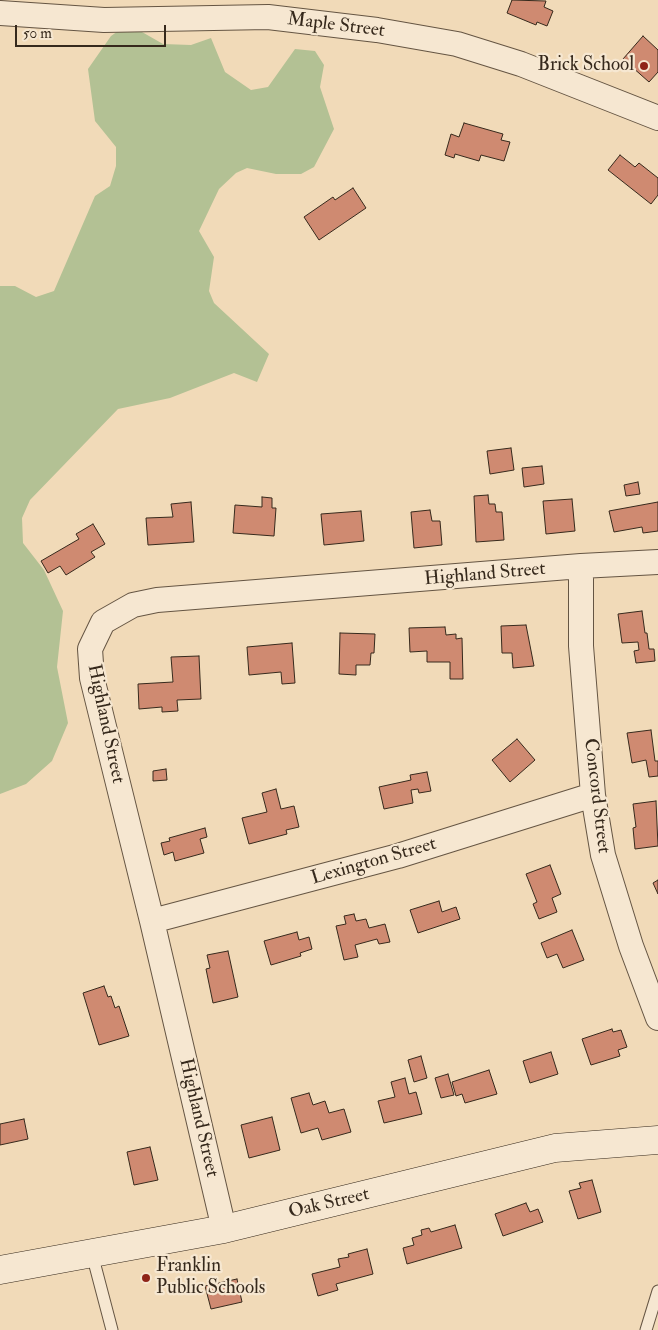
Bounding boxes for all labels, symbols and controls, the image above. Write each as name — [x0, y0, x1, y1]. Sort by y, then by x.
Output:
street label: Maple Street — [286, 9, 386, 43]
scale bar — [18, 15, 169, 47]
text: 50 m — [23, 24, 52, 43]
place label: Brick School — [538, 55, 634, 77]
marker: Brick School — [638, 60, 650, 72]
street label: Highland Street — [423, 558, 547, 592]
street label: Highland Street — [81, 662, 129, 786]
street label: Concord Street — [578, 737, 614, 855]
street label: Lexington Street — [309, 833, 439, 891]
street label: Highland Street — [173, 1056, 223, 1180]
street label: Oak Street — [286, 1184, 372, 1224]
place label: Franklin Public Schools — [156, 1256, 265, 1300]
marker: Franklin Public Schools — [140, 1272, 152, 1284]

